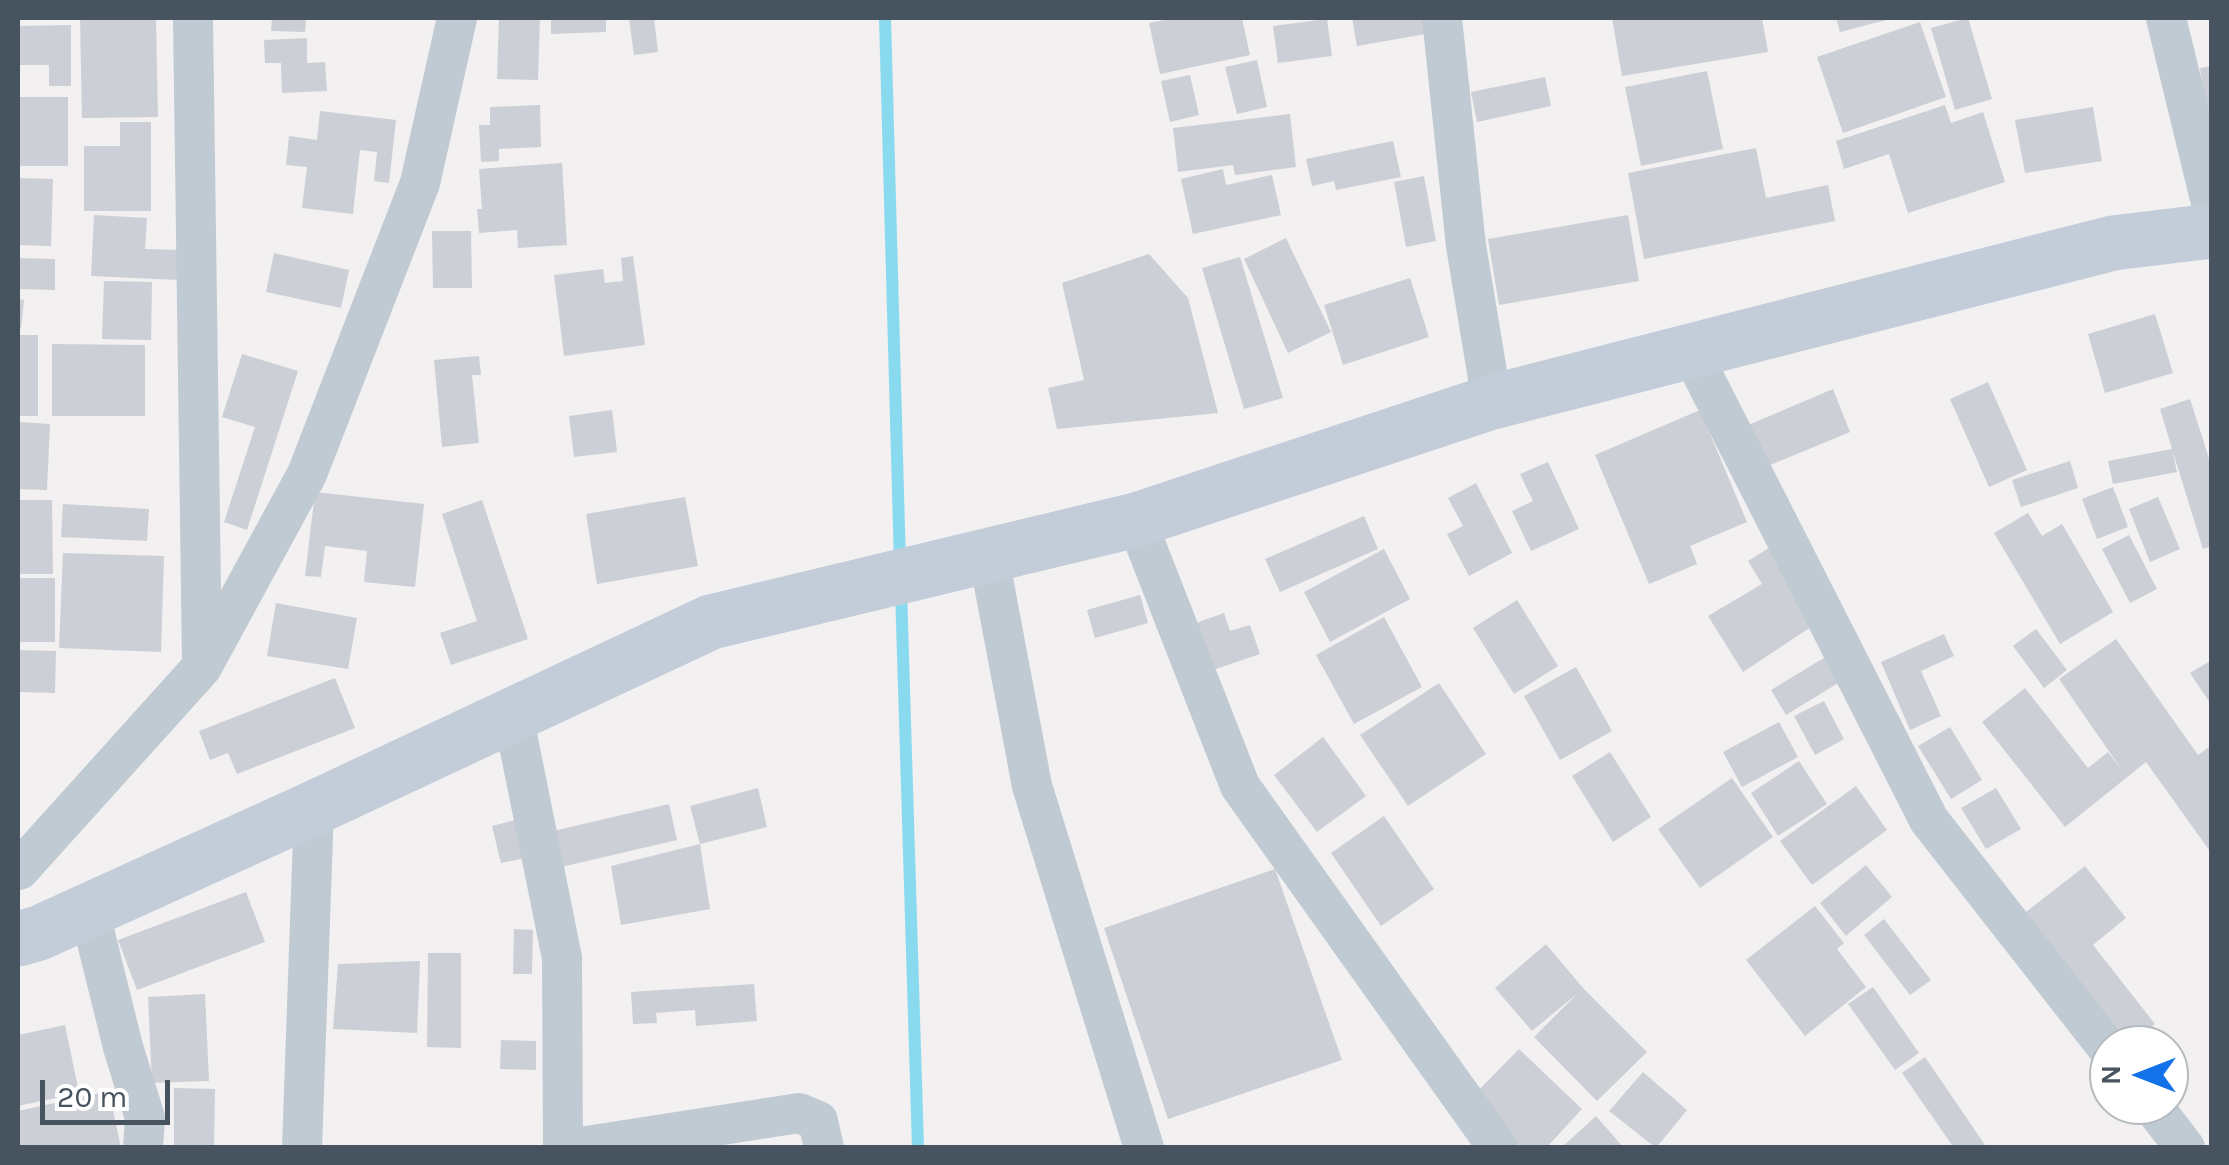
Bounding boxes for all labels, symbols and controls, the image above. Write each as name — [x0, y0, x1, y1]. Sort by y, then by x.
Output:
north arrow — [2089, 1025, 2189, 1125]
scale bar — [45, 1060, 175, 1122]
text: N — [2094, 1065, 2127, 1085]
text: 20 m — [57, 1079, 127, 1115]

